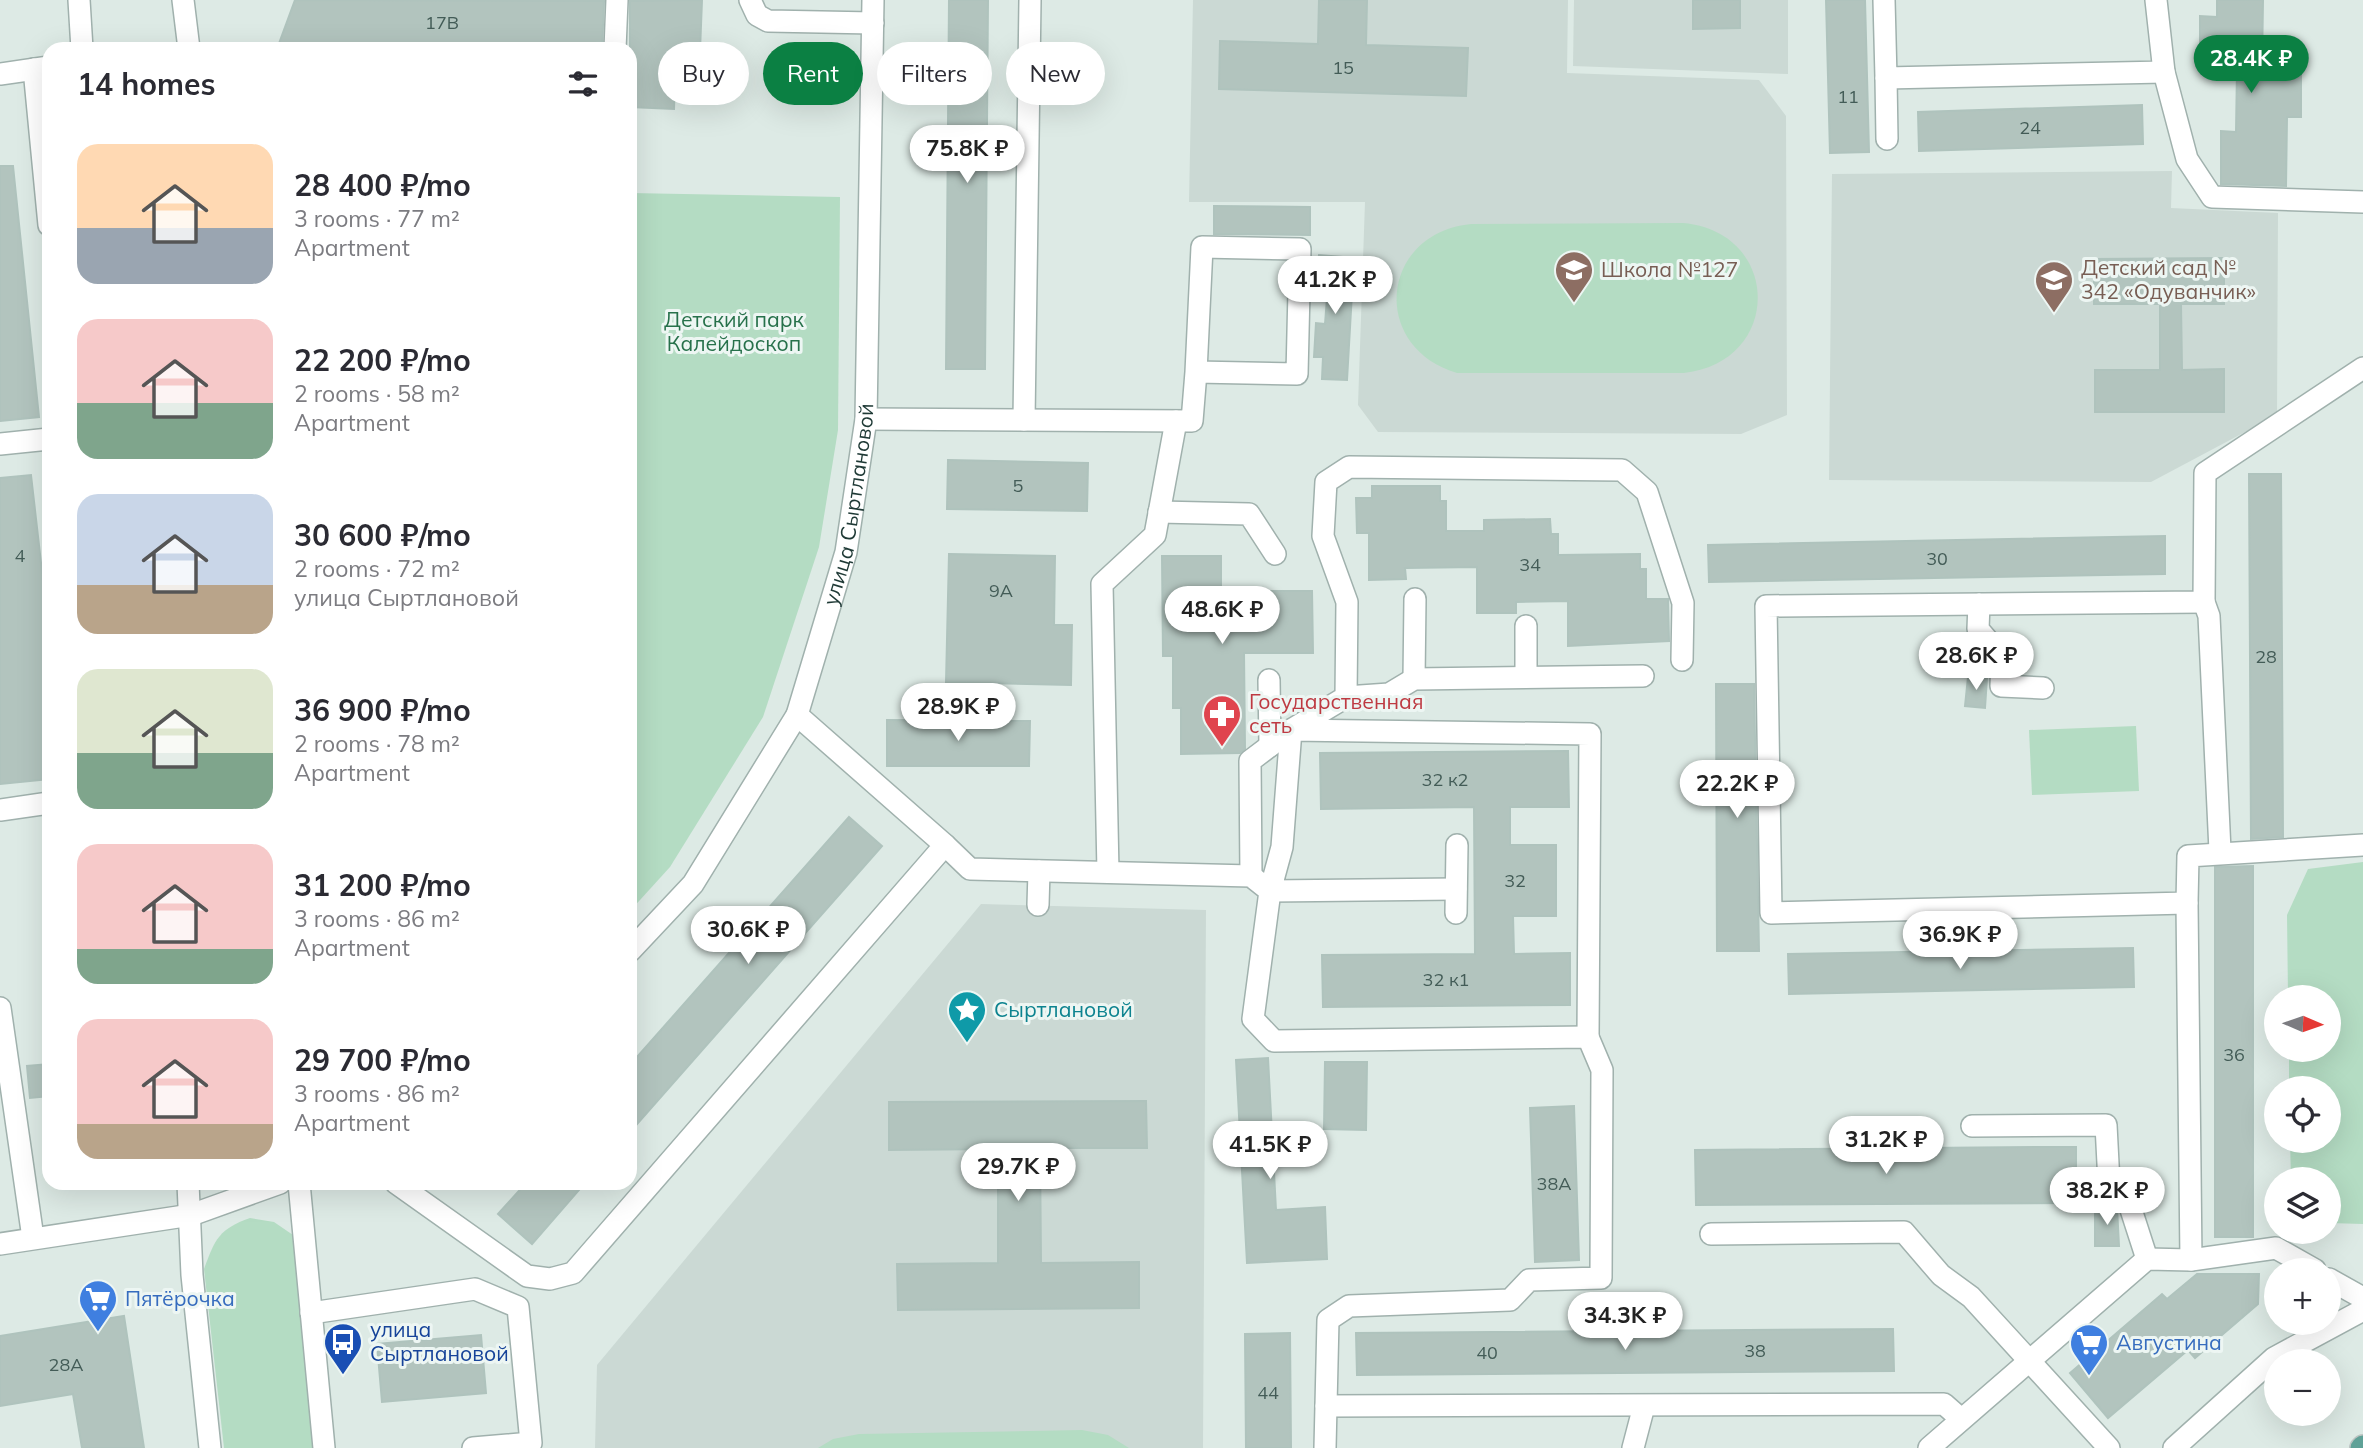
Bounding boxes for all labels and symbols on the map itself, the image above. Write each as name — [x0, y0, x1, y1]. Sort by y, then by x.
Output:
house number: 17В — [425, 11, 459, 34]
pin: 28.4K ₽ — [2186, 36, 2316, 95]
house number: 15 — [1332, 56, 1354, 79]
house number: 11 — [1837, 85, 1859, 108]
house number: 24 — [2019, 116, 2041, 139]
pin: 75.8K ₽ — [902, 125, 1032, 185]
school or university icon: Школа №127 — [1553, 249, 1595, 304]
place label: Детский сад № 342 «Одуванчик» — [2081, 254, 2256, 304]
pin: 41.2K ₽ — [1270, 256, 1400, 316]
place label: Школа №127 — [1601, 256, 1738, 282]
school or university icon: Детский сад № 342 «Одуванчик» — [2033, 259, 2075, 314]
park label: Детский парк Калейдоскоп — [664, 306, 805, 356]
street label: улица Сыртлановой — [817, 403, 878, 608]
house number: 5 — [1013, 474, 1024, 497]
house number: 4 — [15, 544, 26, 567]
house number: 30 — [1926, 547, 1948, 570]
house number: 34 — [1519, 553, 1541, 576]
house number: 9А — [989, 579, 1013, 602]
pin: 48.6K ₽ — [1157, 586, 1287, 646]
pin: 28.6K ₽ — [1911, 632, 2041, 692]
house number: 28 — [2255, 645, 2277, 668]
pin: 28.9K ₽ — [893, 684, 1023, 743]
place label: Государственная сеть — [1249, 688, 1423, 738]
pharmacy icon: Государственная сеть — [1201, 693, 1243, 748]
pin: 22.2K ₽ — [1672, 760, 1802, 820]
house number: 32 к2 — [1422, 768, 1468, 791]
house number: 32 — [1504, 869, 1526, 892]
pin: 30.6K ₽ — [683, 906, 813, 966]
pin: 36.9K ₽ — [1895, 912, 2025, 971]
house number: 32 к1 — [1423, 968, 1469, 991]
north arrow — [2264, 985, 2342, 1062]
place icon: Сыртлановой — [946, 989, 988, 1044]
place label: Сыртлановой — [994, 996, 1133, 1022]
house number: 36 — [2223, 1043, 2245, 1066]
pin: 31.2K ₽ — [1821, 1116, 1951, 1176]
pin: 41.5K ₽ — [1205, 1122, 1335, 1181]
pin: 29.7K ₽ — [953, 1144, 1083, 1203]
pin: 38.2K ₽ — [2042, 1168, 2172, 1227]
house number: 38А — [1537, 1172, 1571, 1195]
supermarket icon: Пятёрочка — [77, 1278, 119, 1333]
place label: Пятёрочка — [125, 1285, 235, 1311]
pin: 34.3K ₽ — [1560, 1292, 1690, 1352]
place label: улица Сыртлановой — [370, 1316, 509, 1366]
bus stop icon: улица Сыртлановой — [322, 1321, 364, 1376]
supermarket icon: Августина — [2068, 1322, 2110, 1377]
place label: Августина — [2116, 1329, 2222, 1355]
house number: 38 — [1744, 1339, 1766, 1362]
house number: 40 — [1476, 1341, 1498, 1364]
house number: 28А — [49, 1353, 83, 1376]
house number: 44 — [1257, 1381, 1279, 1404]

